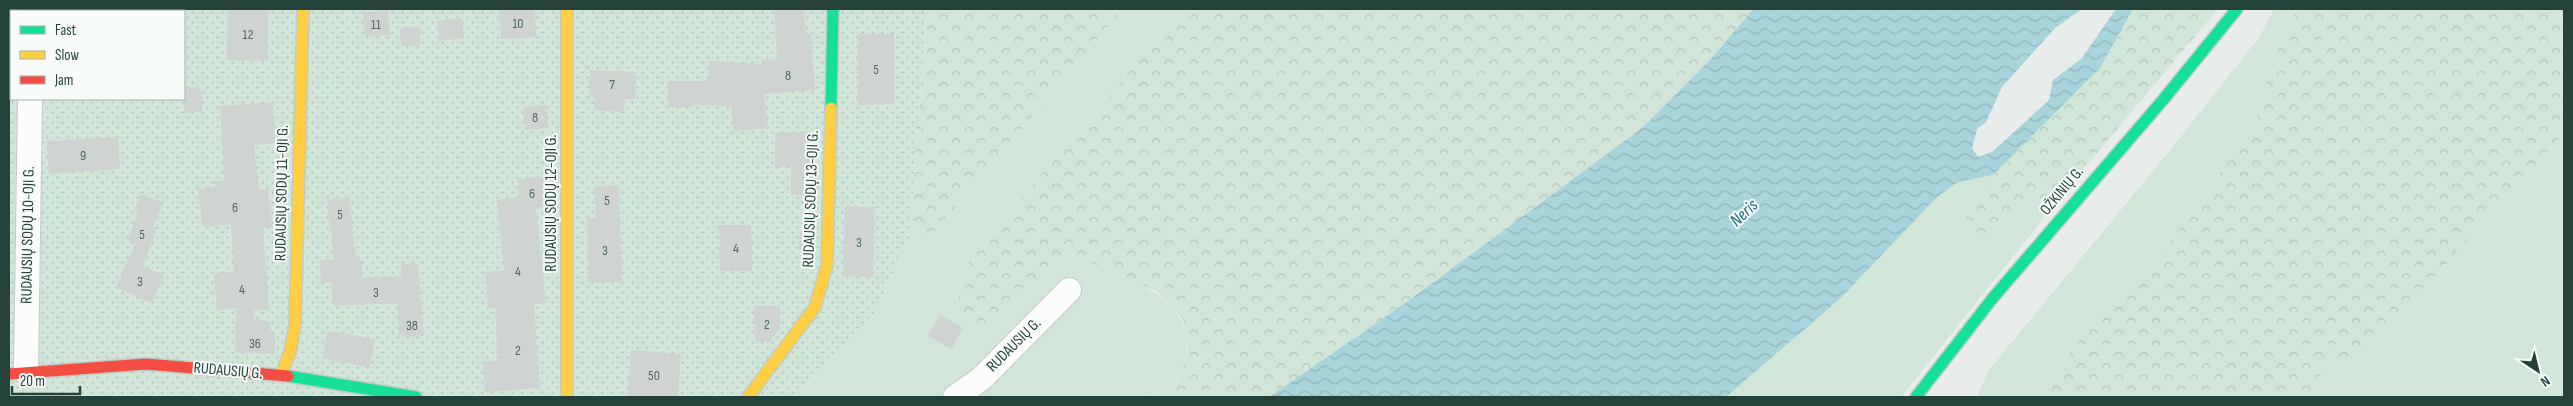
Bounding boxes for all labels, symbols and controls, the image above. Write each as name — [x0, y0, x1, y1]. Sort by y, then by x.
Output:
legend — [10, 10, 185, 100]
house number: 10 — [512, 15, 524, 32]
house number: 11 — [371, 16, 381, 33]
text: Fast — [55, 21, 77, 40]
house number: 12 — [243, 26, 254, 43]
text: Slow — [55, 46, 79, 65]
house number: 5 — [873, 61, 879, 78]
house number: 8 — [785, 67, 791, 84]
text: Jam — [54, 71, 73, 90]
house number: 7 — [609, 76, 615, 93]
house number: 8 — [532, 109, 538, 126]
street label: RUDAUSIŲ SODŲ 11-OJI G. — [271, 125, 293, 261]
street label: RUDAUSIŲ SODŲ 13-OJI G. — [799, 130, 823, 268]
street label: RUDAUSIŲ SODŲ 12-OJI G. — [542, 134, 561, 272]
house number: 9 — [80, 147, 86, 164]
street label: OŽKINIŲ G. — [2036, 163, 2088, 219]
street label: RUDAUSIŲ SODŲ 10-OJI G. — [17, 166, 39, 304]
house number: 6 — [529, 185, 535, 202]
house number: 5 — [604, 192, 610, 209]
water label: Neris — [1726, 194, 1763, 231]
house number: 6 — [232, 199, 238, 216]
house number: 5 — [337, 206, 343, 223]
house number: 5 — [139, 226, 145, 243]
house number: 3 — [856, 234, 862, 251]
house number: 4 — [733, 240, 739, 257]
house number: 3 — [602, 242, 608, 259]
house number: 4 — [515, 263, 521, 280]
house number: 3 — [137, 273, 143, 290]
house number: 4 — [239, 281, 245, 298]
house number: 3 — [373, 284, 379, 301]
street label: RUDAUSIŲ G. — [983, 314, 1045, 376]
house number: 2 — [764, 316, 770, 333]
house number: 38 — [406, 317, 418, 334]
house number: 36 — [249, 335, 261, 352]
house number: 2 — [515, 342, 521, 359]
north arrow — [2513, 346, 2563, 396]
street label: RUDAUSIŲ G. — [193, 359, 263, 383]
scale bar — [12, 364, 80, 396]
house number: 50 — [648, 367, 660, 384]
text: 20 m — [20, 372, 45, 391]
text: N — [2537, 372, 2553, 390]

